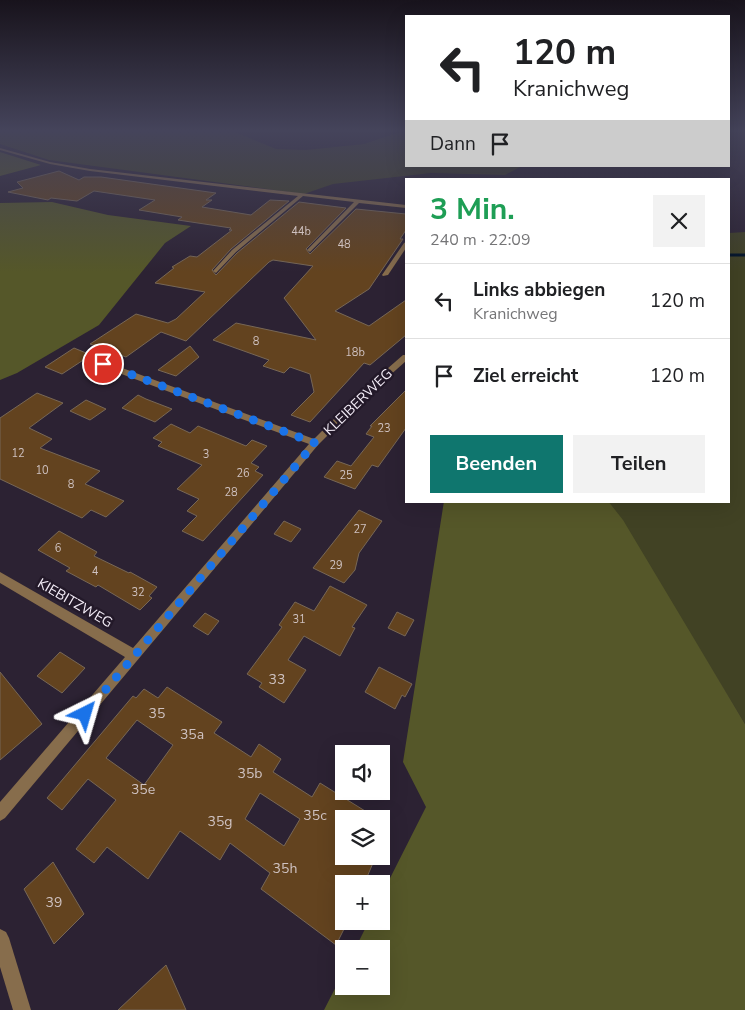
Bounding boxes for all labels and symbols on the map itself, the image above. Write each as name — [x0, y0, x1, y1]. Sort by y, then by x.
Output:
house number: 44b — [291, 224, 311, 239]
house number: 48 — [337, 237, 351, 252]
house number: 8 — [253, 334, 260, 349]
pin — [82, 343, 124, 385]
house number: 18b — [345, 345, 365, 360]
street label: KLEIBERWEG — [320, 364, 396, 440]
house number: 23 — [377, 421, 391, 436]
house number: 12 — [11, 446, 25, 461]
house number: 3 — [203, 447, 209, 462]
house number: 10 — [35, 463, 49, 478]
house number: 26 — [236, 466, 250, 481]
house number: 25 — [339, 468, 353, 483]
house number: 8 — [68, 477, 75, 492]
house number: 28 — [224, 485, 238, 500]
house number: 27 — [353, 522, 367, 537]
house number: 6 — [55, 541, 62, 556]
house number: 29 — [329, 558, 343, 573]
house number: 4 — [92, 564, 99, 579]
street label: KIEBITZWEG — [34, 574, 116, 632]
house number: 32 — [131, 585, 145, 600]
house number: 31 — [292, 612, 306, 627]
house number: 33 — [269, 670, 285, 689]
position arrow — [58, 687, 110, 739]
house number: 35 — [149, 704, 165, 723]
house number: 35a — [180, 725, 204, 744]
house number: 35b — [238, 764, 262, 783]
house number: 35e — [131, 780, 155, 799]
house number: 35c — [303, 806, 327, 825]
house number: 35g — [207, 812, 233, 831]
house number: 35h — [273, 859, 297, 878]
house number: 39 — [46, 893, 62, 912]

